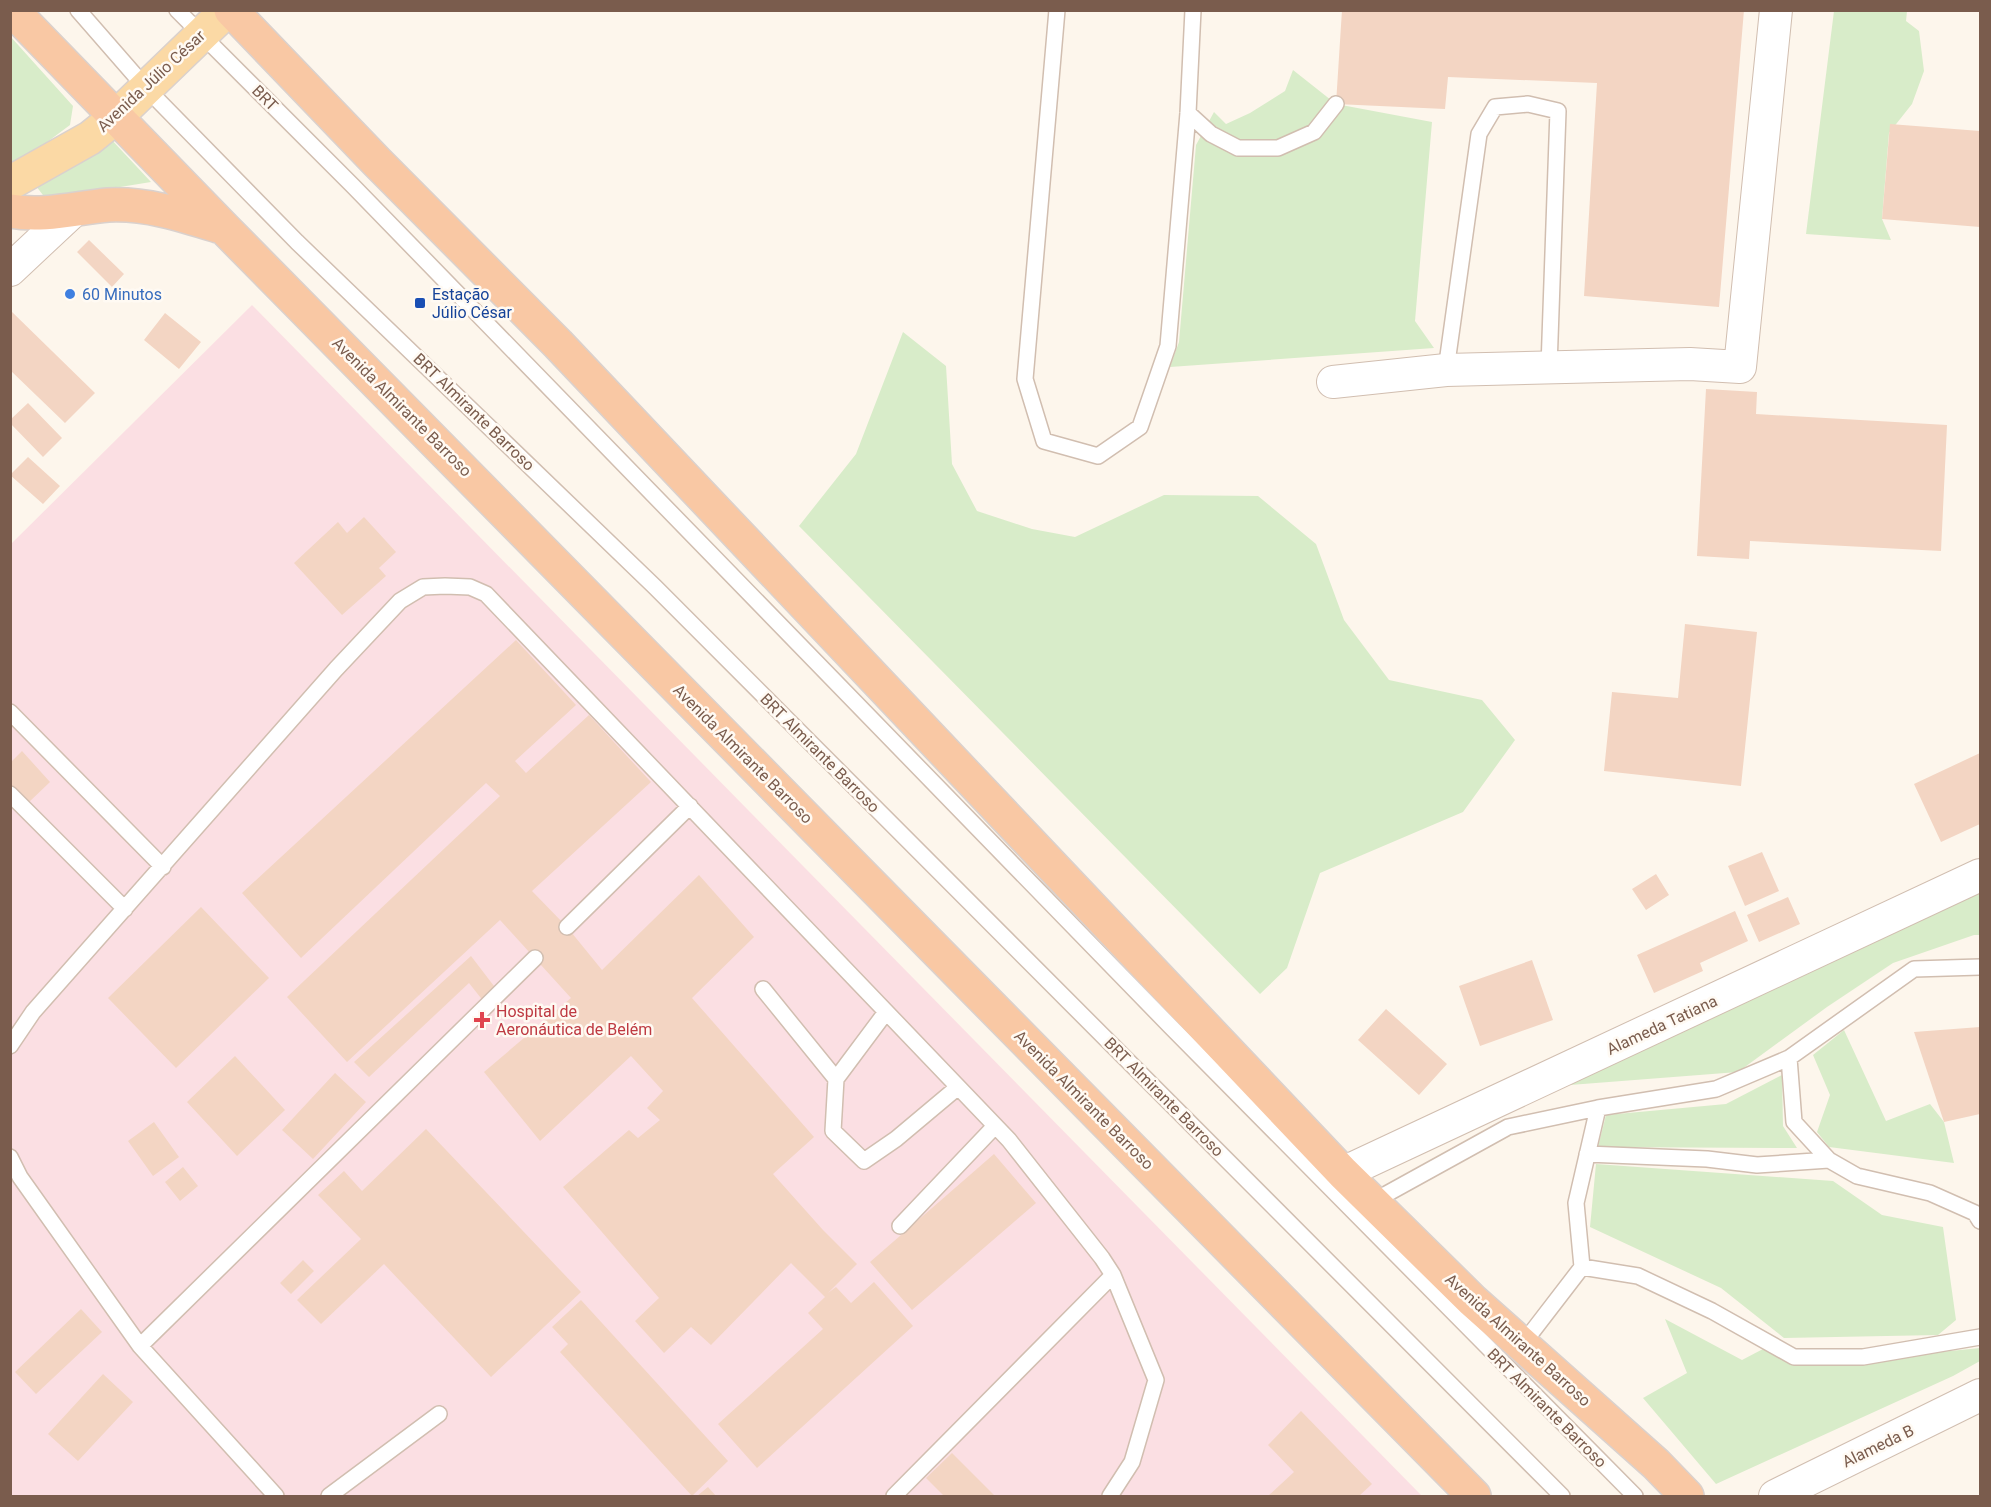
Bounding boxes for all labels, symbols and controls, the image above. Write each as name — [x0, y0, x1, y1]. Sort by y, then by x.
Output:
street label: Avenida Júlio César — [93, 26, 209, 136]
street label: BRT — [248, 81, 282, 115]
place label: 60 Minutos — [82, 285, 162, 304]
place label: Estação Júlio César — [432, 285, 512, 322]
marker: 60 Minutos — [63, 287, 77, 301]
marker: Estação Júlio César — [413, 296, 427, 310]
street label: Avenida Almirante Barroso — [328, 333, 476, 481]
street label: BRT Almirante Barroso — [410, 349, 538, 475]
street label: Avenida Almirante Barroso — [669, 680, 817, 828]
street label: BRT Almirante Barroso — [756, 689, 884, 817]
street label: Alameda Tatiana — [1604, 991, 1720, 1059]
place label: Hospital de Aeronáutica de Belém — [496, 1002, 652, 1039]
marker: Hospital de Aeronáutica de Belém — [473, 1011, 491, 1029]
street label: Avenida Almirante Barroso — [1010, 1026, 1158, 1174]
street label: BRT Almirante Barroso — [1100, 1033, 1228, 1161]
street label: Avenida Almirante Barroso — [1441, 1270, 1595, 1410]
street label: BRT Almirante Barroso — [1483, 1344, 1611, 1472]
street label: Alameda B — [1839, 1421, 1917, 1471]

